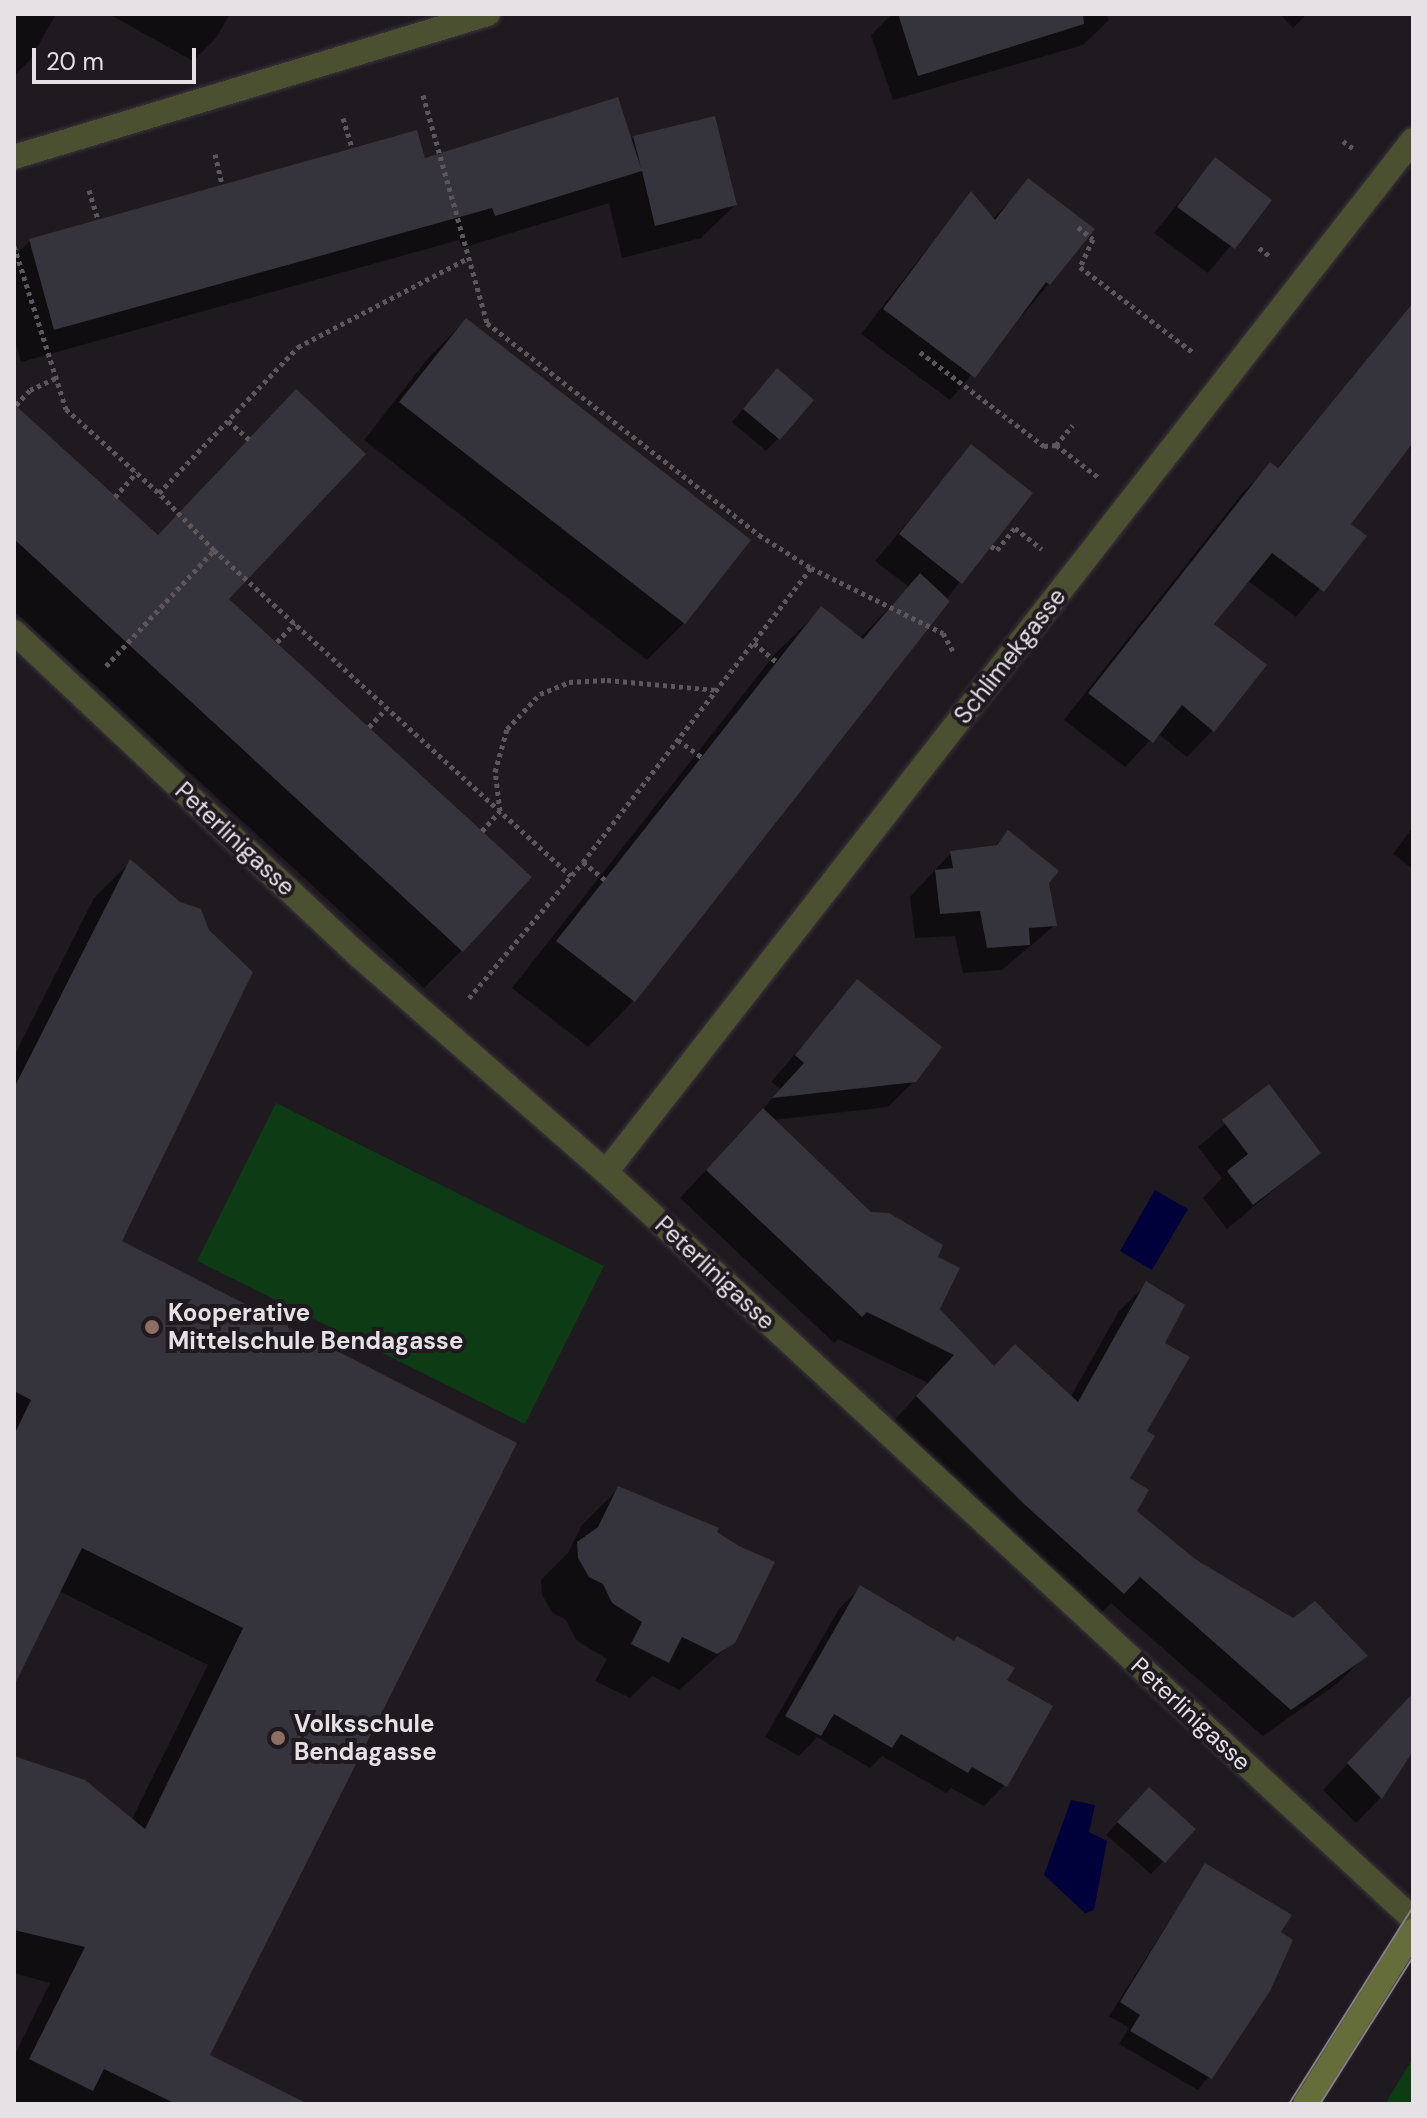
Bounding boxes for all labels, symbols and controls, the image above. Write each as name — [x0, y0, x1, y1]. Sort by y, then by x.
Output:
scale bar — [36, 32, 200, 82]
text: 20 m — [46, 46, 104, 77]
street label: Schlimekgasse — [948, 583, 1072, 729]
street label: Peterlinigasse — [169, 776, 301, 902]
street label: Peterlinigasse — [649, 1210, 781, 1336]
place label: Kooperative Mittelschule Bendagasse — [168, 1299, 463, 1355]
marker: Kooperative Mittelschule Bendagasse — [143, 1318, 161, 1336]
street label: Peterlinigasse — [1125, 1651, 1257, 1777]
place label: Volksschule Bendagasse — [294, 1710, 437, 1766]
marker: Volksschule Bendagasse — [269, 1729, 287, 1747]

